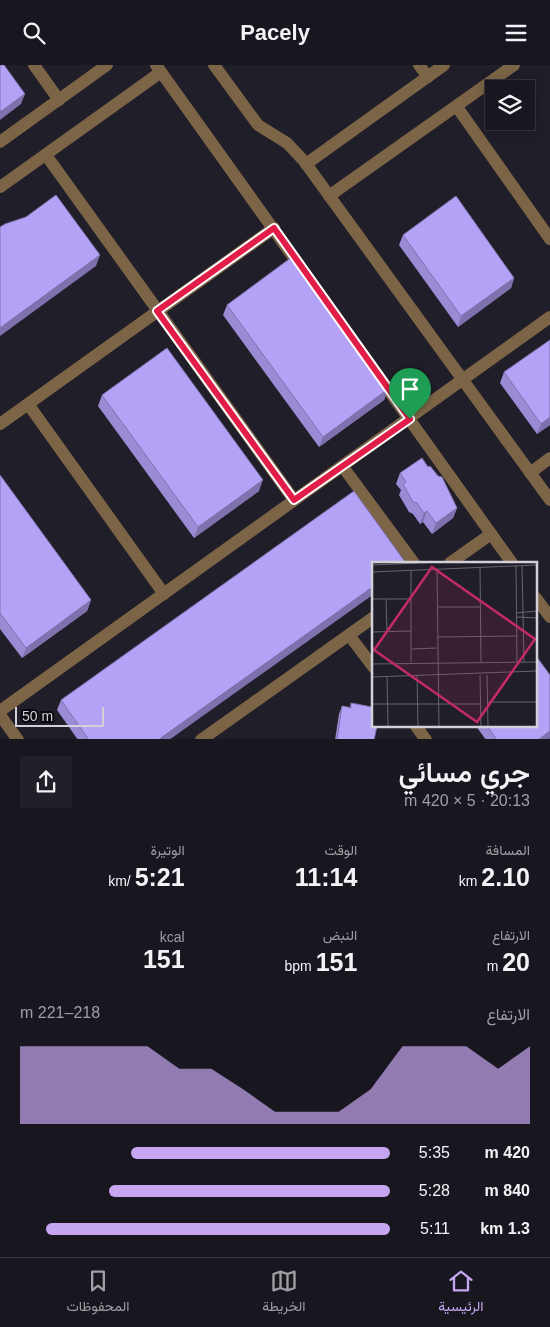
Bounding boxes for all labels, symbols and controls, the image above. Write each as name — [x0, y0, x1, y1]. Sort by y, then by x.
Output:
icon: search — [20, 19, 48, 47]
icon: menu — [502, 19, 530, 47]
text: Pacely — [240, 20, 310, 45]
map controls — [485, 80, 535, 130]
button: layers — [485, 80, 535, 130]
pin — [389, 368, 431, 419]
icon: arrive — [396, 375, 424, 403]
inset map — [372, 562, 538, 727]
scale bar — [15, 704, 104, 728]
text: 50 m — [22, 708, 53, 724]
button: share — [20, 756, 72, 808]
text: جري مسائي — [399, 757, 530, 788]
text: 20:13 · 5 × 420 m — [404, 792, 530, 809]
text: الوتيرة — [150, 842, 185, 858]
text: الوقت — [324, 842, 357, 858]
text: المسافة — [486, 842, 530, 858]
text: 5:21 — [135, 863, 185, 891]
text: 11:14 — [295, 863, 357, 891]
text: 2.10 — [481, 863, 530, 891]
text: /km — [108, 873, 135, 889]
text: km — [459, 873, 481, 889]
text: النبض — [323, 927, 357, 943]
text: الارتفاع — [492, 927, 530, 943]
text: kcal — [160, 929, 185, 945]
text: 151 — [143, 945, 185, 973]
text: 151 — [316, 948, 357, 976]
text: 20 — [502, 948, 530, 976]
text: bpm — [285, 958, 316, 974]
text: m — [487, 958, 502, 974]
text: 218–221 m — [20, 1004, 100, 1021]
text: الارتفاع — [487, 1006, 530, 1023]
text: 5:35 — [419, 1144, 450, 1161]
text: 420 m — [485, 1144, 530, 1161]
text: 5:28 — [419, 1182, 450, 1199]
text: 840 m — [485, 1182, 530, 1199]
text: 5:11 — [420, 1220, 450, 1237]
text: 1.3 km — [480, 1220, 530, 1237]
tab: المحفوظات — [66, 1267, 129, 1319]
tab: الخريطة — [262, 1267, 306, 1319]
tab: الرئيسية — [438, 1267, 484, 1319]

